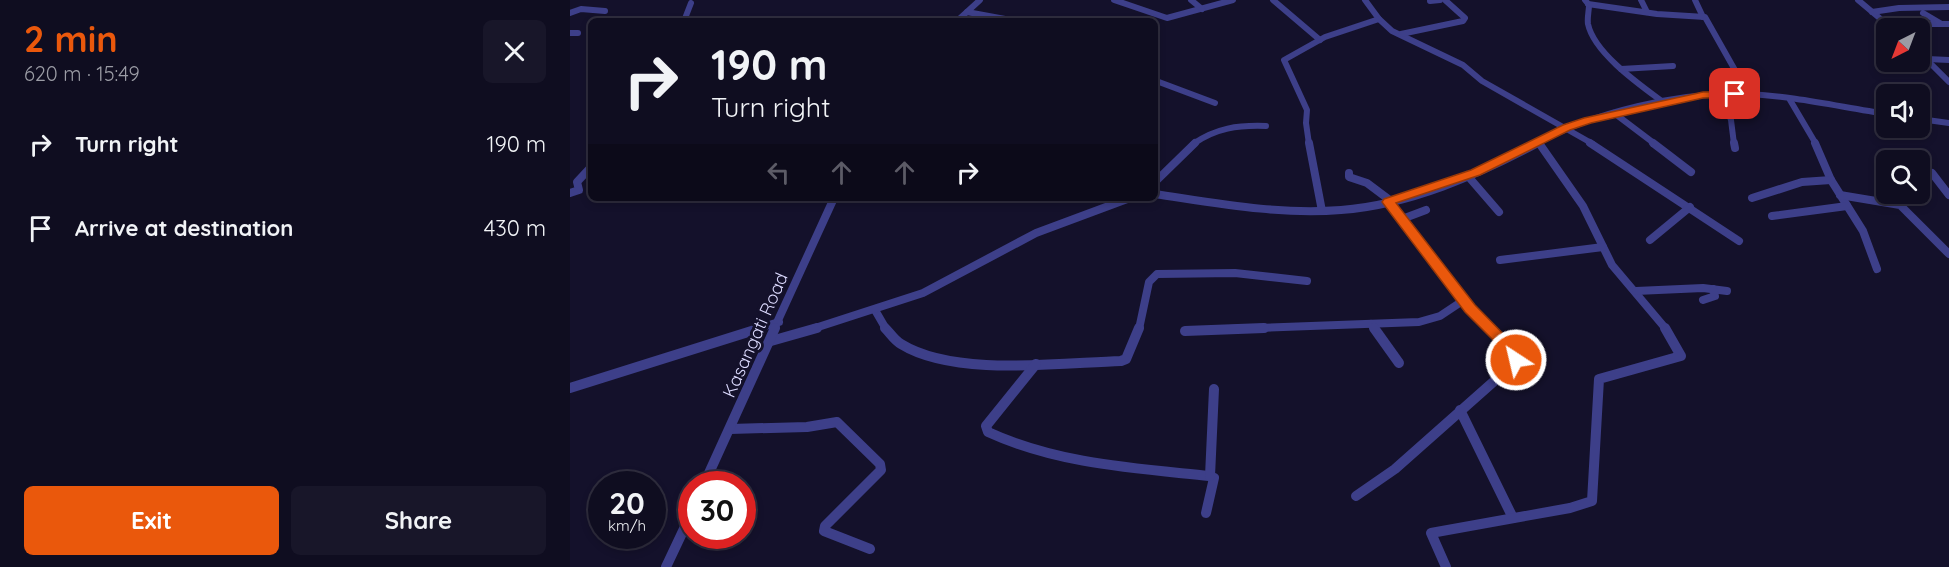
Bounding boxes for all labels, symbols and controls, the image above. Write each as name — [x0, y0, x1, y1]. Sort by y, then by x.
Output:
text: 2 min — [24, 16, 118, 61]
north arrow — [1876, 18, 1930, 72]
map controls — [1876, 18, 1930, 204]
button: close — [483, 20, 546, 83]
text: 190 m — [711, 38, 827, 91]
icon: right — [612, 42, 690, 120]
text: 620 m · 15:49 — [24, 61, 140, 86]
pin — [1709, 68, 1760, 119]
icon: arrive — [1718, 77, 1751, 110]
button: sound — [1876, 84, 1930, 138]
text: Turn right — [711, 90, 830, 124]
icon: right — [24, 128, 57, 161]
text: Turn right — [75, 130, 179, 158]
text: 190 m — [486, 130, 546, 158]
button: search — [1876, 150, 1930, 204]
icon: left — [762, 156, 795, 189]
icon: ahead — [825, 156, 858, 189]
icon: ahead — [888, 156, 921, 189]
icon: right — [951, 156, 984, 189]
icon: arrive — [24, 212, 57, 245]
text: Arrive at destination — [75, 214, 293, 242]
text: 430 m — [484, 214, 546, 242]
street label: Kasangati Road — [717, 269, 793, 401]
position arrow — [1484, 328, 1548, 392]
speed limit sign: 30 — [678, 471, 756, 549]
text: 20 — [609, 484, 645, 522]
button: Exit — [24, 486, 279, 555]
button: Share — [291, 486, 546, 555]
text: km/h — [608, 516, 646, 535]

